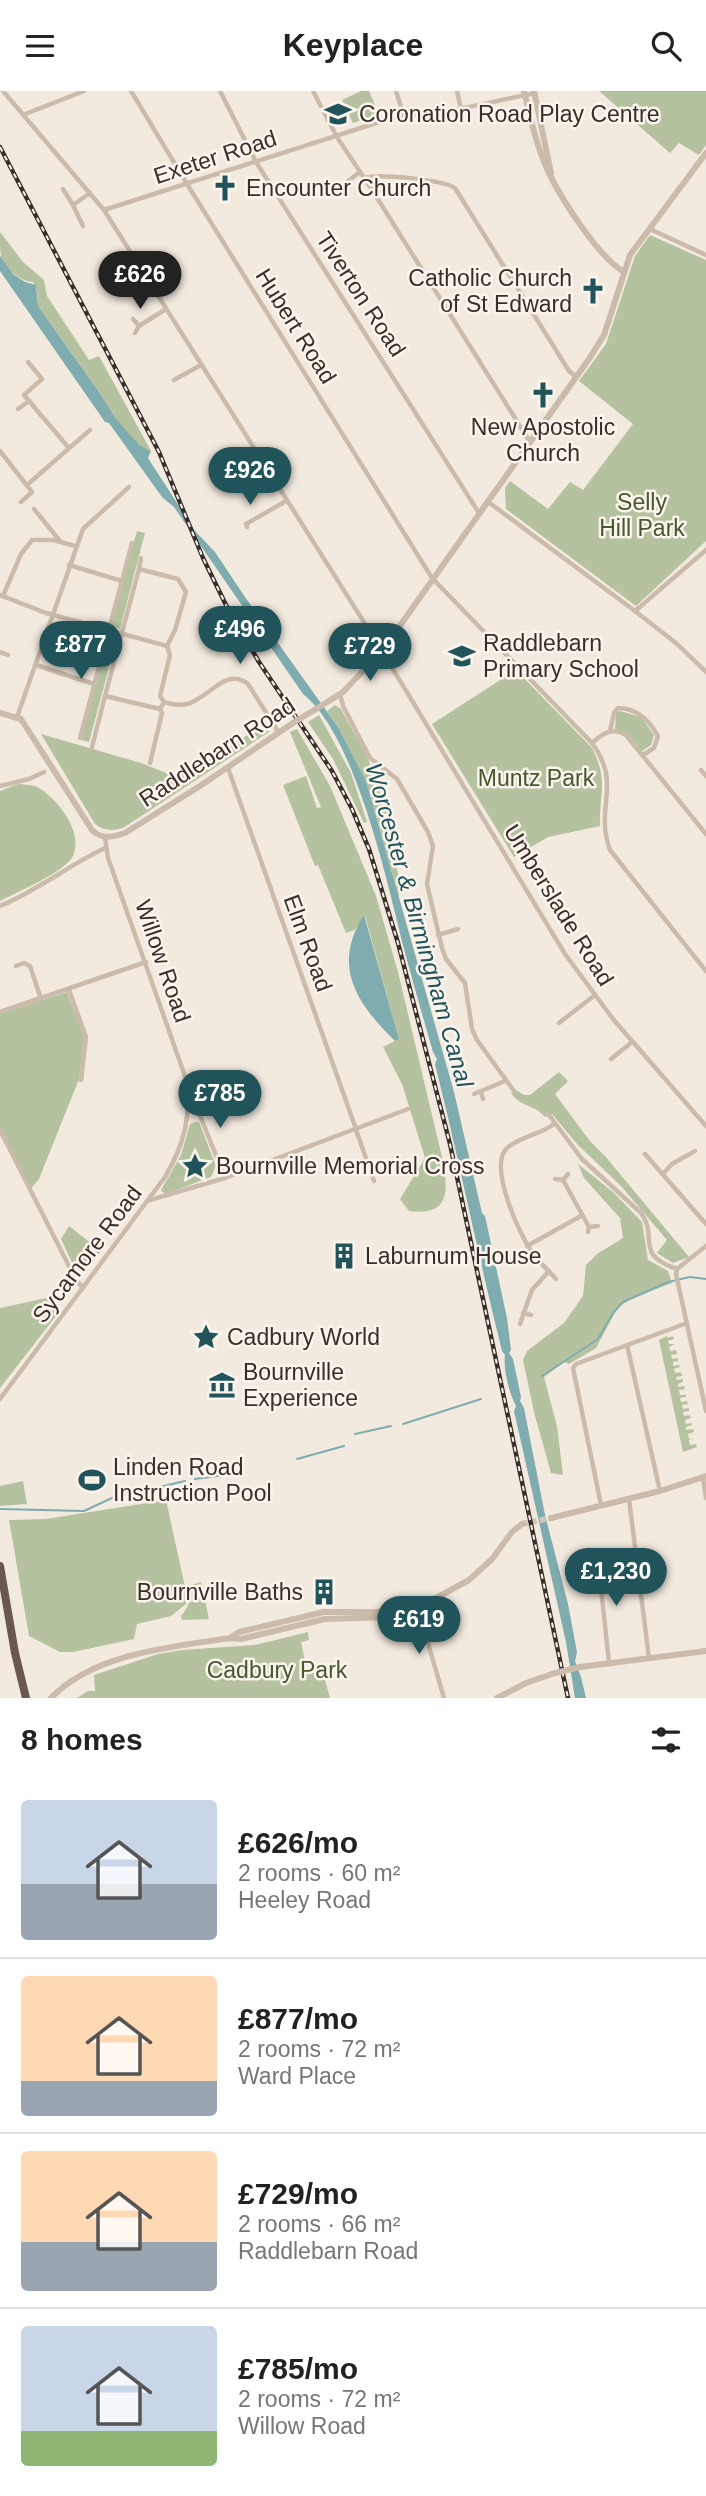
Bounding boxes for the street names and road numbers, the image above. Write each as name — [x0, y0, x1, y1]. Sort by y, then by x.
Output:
street label: Exeter Road — [150, 125, 280, 189]
street label: Tiverton Road — [311, 227, 411, 361]
street label: Hubert Road — [250, 264, 342, 388]
street label: Raddlebarn Road — [134, 692, 300, 812]
street label: Umberslade Road — [499, 820, 619, 990]
street label: Elm Road — [279, 891, 337, 995]
street label: Willow Road — [130, 896, 196, 1026]
street label: Sycamore Road — [27, 1180, 147, 1328]

